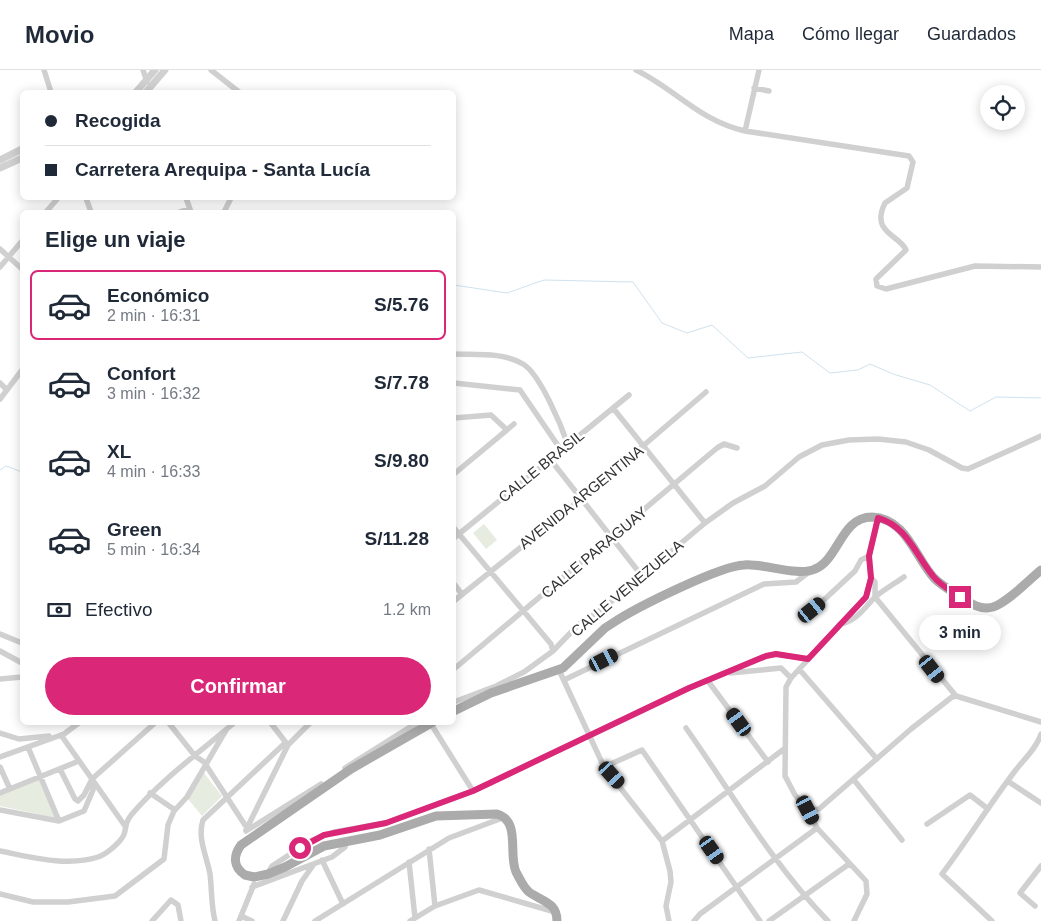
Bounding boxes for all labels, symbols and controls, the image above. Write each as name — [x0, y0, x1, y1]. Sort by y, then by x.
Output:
text: Movio — [25, 21, 94, 48]
text: Mapa — [729, 24, 774, 44]
text: Cómo llegar — [802, 24, 899, 44]
text: Guardados — [927, 24, 1016, 44]
map controls — [980, 85, 1025, 130]
button: locate — [980, 85, 1025, 130]
text: Recogida — [75, 110, 161, 131]
text: Carretera Arequipa - Santa Lucía — [75, 159, 370, 180]
text: Elige un viaje — [45, 227, 186, 252]
icon: car — [47, 283, 92, 328]
text: Económico — [107, 285, 209, 306]
text: S/5.76 — [374, 294, 429, 315]
text: 2 min · 16:31 — [107, 307, 200, 324]
icon: car — [47, 361, 92, 406]
text: Confort — [107, 363, 176, 384]
text: S/7.78 — [374, 372, 429, 393]
text: 3 min · 16:32 — [107, 385, 200, 402]
street label: CALLE BRASIL — [495, 426, 587, 506]
icon: car — [47, 439, 92, 484]
text: XL — [107, 441, 131, 462]
street label: AVENIDA ARGENTINA — [516, 442, 646, 552]
text: S/9.80 — [374, 450, 429, 471]
text: 4 min · 16:33 — [107, 463, 200, 480]
street label: CALLE PARAGUAY — [538, 503, 650, 601]
icon: car — [47, 517, 92, 562]
text: Green — [107, 519, 162, 540]
text: S/11.28 — [365, 528, 429, 549]
street label: CALLE VENEZUELA — [568, 536, 686, 640]
text: 5 min · 16:34 — [107, 541, 200, 558]
route end — [949, 586, 971, 608]
car — [795, 595, 828, 625]
icon: cash — [45, 596, 73, 624]
text: Efectivo — [85, 599, 153, 620]
text: 1.2 km — [383, 601, 431, 618]
callout: 3 min — [919, 614, 1001, 650]
text: 3 min — [939, 624, 981, 641]
car — [587, 647, 620, 673]
car — [916, 653, 947, 685]
button: Confirmar — [45, 657, 431, 715]
car — [724, 705, 753, 739]
car — [596, 759, 627, 791]
car — [794, 793, 821, 827]
car — [697, 833, 726, 867]
route start — [289, 837, 311, 859]

